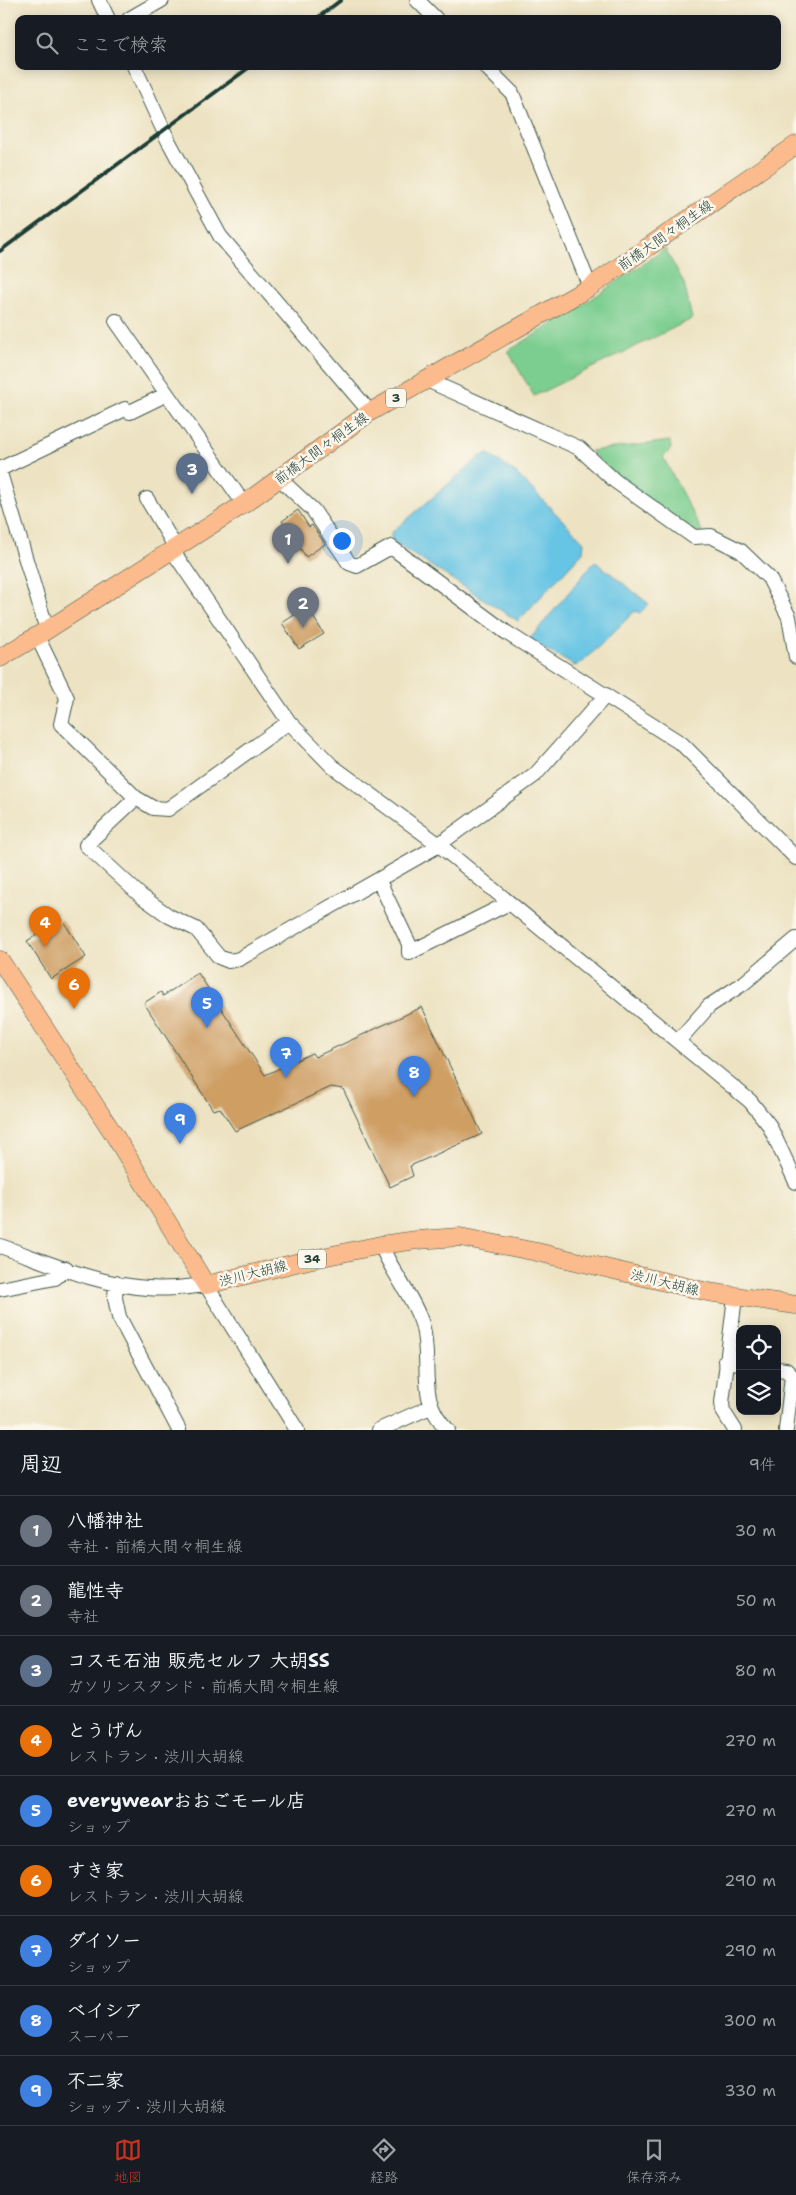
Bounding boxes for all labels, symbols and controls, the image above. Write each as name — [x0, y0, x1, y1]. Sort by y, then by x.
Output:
search box — [15, 15, 781, 70]
icon: search — [33, 29, 61, 57]
text: ここで検索 — [73, 32, 168, 57]
street label: 前橋大間々桐生線 — [614, 196, 716, 274]
road number: 3 — [386, 388, 406, 408]
street label: 前橋大間々桐生線 — [270, 408, 372, 488]
pin: 3 — [176, 453, 208, 494]
pin: 1 — [272, 523, 304, 564]
your location — [329, 528, 355, 554]
pin: 2 — [287, 587, 319, 628]
pin: 4 — [29, 906, 61, 947]
pin: 6 — [58, 968, 90, 1009]
pin: 5 — [191, 987, 223, 1028]
pin: 7 — [270, 1037, 302, 1078]
pin: 8 — [398, 1056, 430, 1097]
pin: 9 — [164, 1103, 196, 1144]
road number: 34 — [298, 1250, 326, 1268]
street label: 渋川大胡線 — [217, 1256, 289, 1290]
street label: 渋川大胡線 — [629, 1265, 701, 1299]
map controls — [736, 1325, 781, 1415]
button: locate — [736, 1325, 781, 1370]
button: layers — [736, 1370, 781, 1415]
text: 周辺 — [20, 1450, 62, 1478]
text: 9件 — [749, 1454, 776, 1475]
text: 八幡神社 — [67, 1508, 143, 1533]
text: 1 — [32, 1520, 40, 1541]
text: 30 m — [735, 1520, 776, 1541]
text: 寺社 · 前橋大間々桐生線 — [67, 1536, 242, 1557]
text: 龍性寺 — [67, 1578, 124, 1603]
text: 2 — [30, 1590, 42, 1611]
text: 50 m — [736, 1590, 776, 1611]
text: 寺社 — [67, 1606, 99, 1627]
text: コスモ石油 販売セルフ 大胡SS — [67, 1648, 330, 1673]
text: 3 — [30, 1660, 42, 1681]
text: 80 m — [735, 1660, 776, 1681]
text: ガソリンスタンド · 前橋大間々桐生線 — [67, 1676, 339, 1697]
text: とうげん — [67, 1718, 143, 1743]
text: 4 — [30, 1730, 42, 1751]
text: 270 m — [725, 1730, 776, 1751]
text: レストラン · 渋川大胡線 — [67, 1746, 244, 1767]
text: everywearおおごモール店 — [67, 1788, 306, 1813]
text: 5 — [31, 1800, 41, 1821]
text: 270 m — [725, 1800, 776, 1821]
text: ショップ — [67, 1816, 130, 1837]
text: すき家 — [67, 1858, 124, 1883]
text: 6 — [30, 1870, 42, 1891]
text: 290 m — [724, 1870, 776, 1891]
text: レストラン · 渋川大胡線 — [67, 1886, 244, 1907]
text: ダイソー — [67, 1928, 141, 1953]
text: 7 — [30, 1940, 42, 1961]
text: 290 m — [724, 1940, 776, 1961]
text: ショップ — [67, 1956, 130, 1977]
text: ベイシア — [67, 1998, 143, 2023]
text: 8 — [30, 2010, 42, 2031]
text: 300 m — [724, 2010, 776, 2031]
text: スーパー — [67, 2026, 130, 2047]
text: 不二家 — [67, 2068, 124, 2093]
text: 9 — [30, 2080, 42, 2101]
text: 330 m — [724, 2080, 776, 2101]
text: ショップ · 渋川大胡線 — [67, 2096, 226, 2117]
tab: 地図 — [114, 2136, 142, 2186]
tab: 経路 — [370, 2136, 398, 2186]
tab: 保存済み — [626, 2136, 682, 2186]

